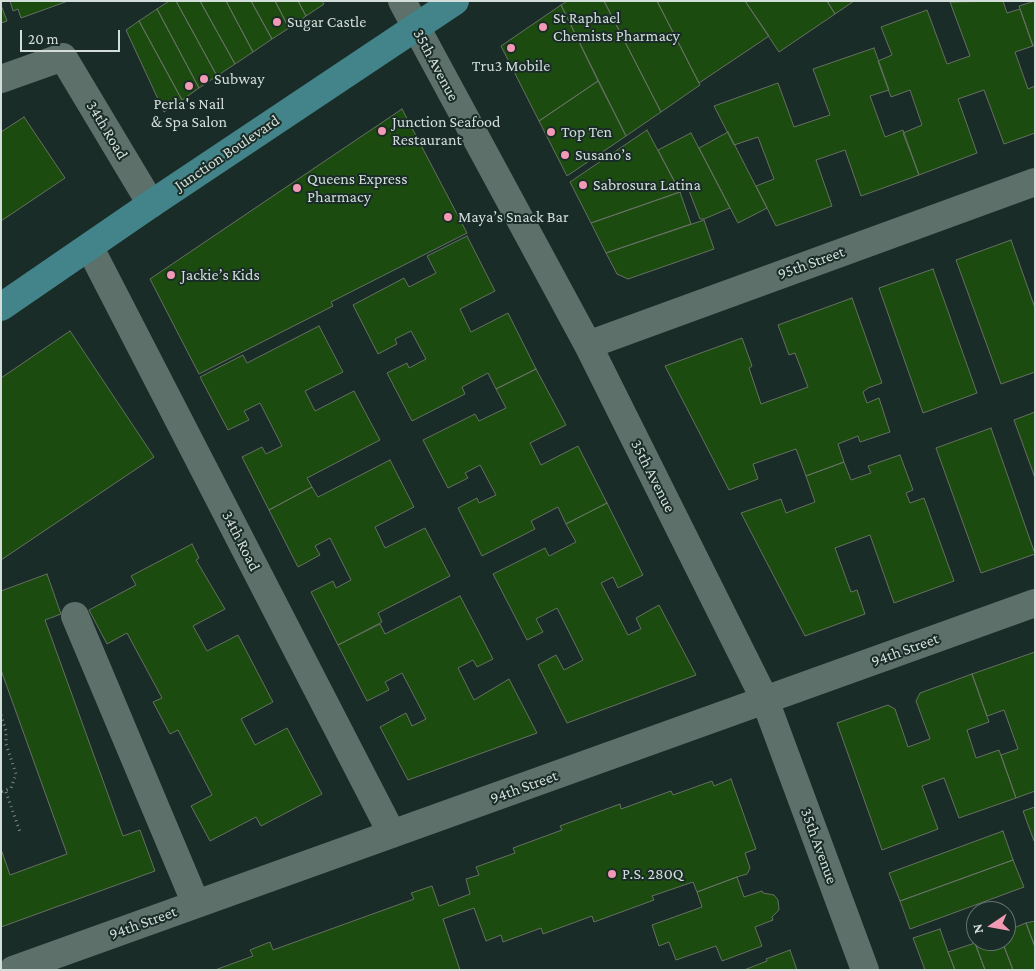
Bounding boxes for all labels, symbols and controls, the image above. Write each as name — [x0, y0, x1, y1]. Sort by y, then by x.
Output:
place label: St Raphael Chemists Pharmacy — [553, 8, 680, 46]
place label: Sugar Castle — [287, 12, 366, 32]
marker: Sugar Castle — [271, 16, 283, 28]
scale bar — [22, 20, 122, 52]
marker: St Raphael Chemists Pharmacy — [537, 21, 549, 33]
street label: 35th Avenue — [409, 26, 463, 104]
text: 20 m — [28, 31, 59, 47]
marker: Tru3 Mobile — [505, 42, 517, 54]
place label: Tru3 Mobile — [472, 56, 550, 76]
place label: Subway — [214, 69, 265, 89]
marker: Subway — [198, 73, 210, 85]
marker: Perla's Nail & Spa Salon — [183, 80, 195, 92]
place label: Perla's Nail & Spa Salon — [151, 94, 227, 132]
street label: 34th Road — [82, 97, 132, 163]
street label: Junction Boulevard — [171, 111, 283, 195]
place label: Junction Seafood Restaurant — [392, 112, 500, 150]
place label: Top Ten — [561, 122, 612, 142]
marker: Junction Seafood Restaurant — [376, 125, 388, 137]
marker: Top Ten — [545, 126, 557, 138]
place label: Susano’s — [575, 145, 631, 165]
marker: Susano’s — [559, 149, 571, 161]
place label: Queens Express Pharmacy — [307, 169, 407, 207]
place label: Sabrosura Latina — [593, 175, 701, 195]
marker: Sabrosura Latina — [577, 179, 589, 191]
marker: Queens Express Pharmacy — [291, 182, 303, 194]
place label: Maya’s Snack Bar — [458, 207, 569, 227]
marker: Maya’s Snack Bar — [442, 211, 454, 223]
street label: 95th Street — [775, 242, 847, 284]
place label: Jackie’s Kids — [181, 265, 260, 285]
marker: Jackie’s Kids — [165, 269, 177, 281]
street label: 35th Avenue — [626, 436, 680, 516]
street label: 34th Road — [218, 508, 264, 574]
street label: 94th Street — [869, 629, 941, 671]
street label: 94th Street — [488, 766, 560, 808]
street label: 35th Avenue — [796, 806, 842, 886]
place label: P.S. 280Q — [622, 864, 683, 884]
marker: P.S. 280Q — [606, 868, 618, 880]
north arrow — [966, 901, 1016, 951]
street label: 94th Street — [107, 902, 179, 944]
text: N — [968, 923, 986, 935]

